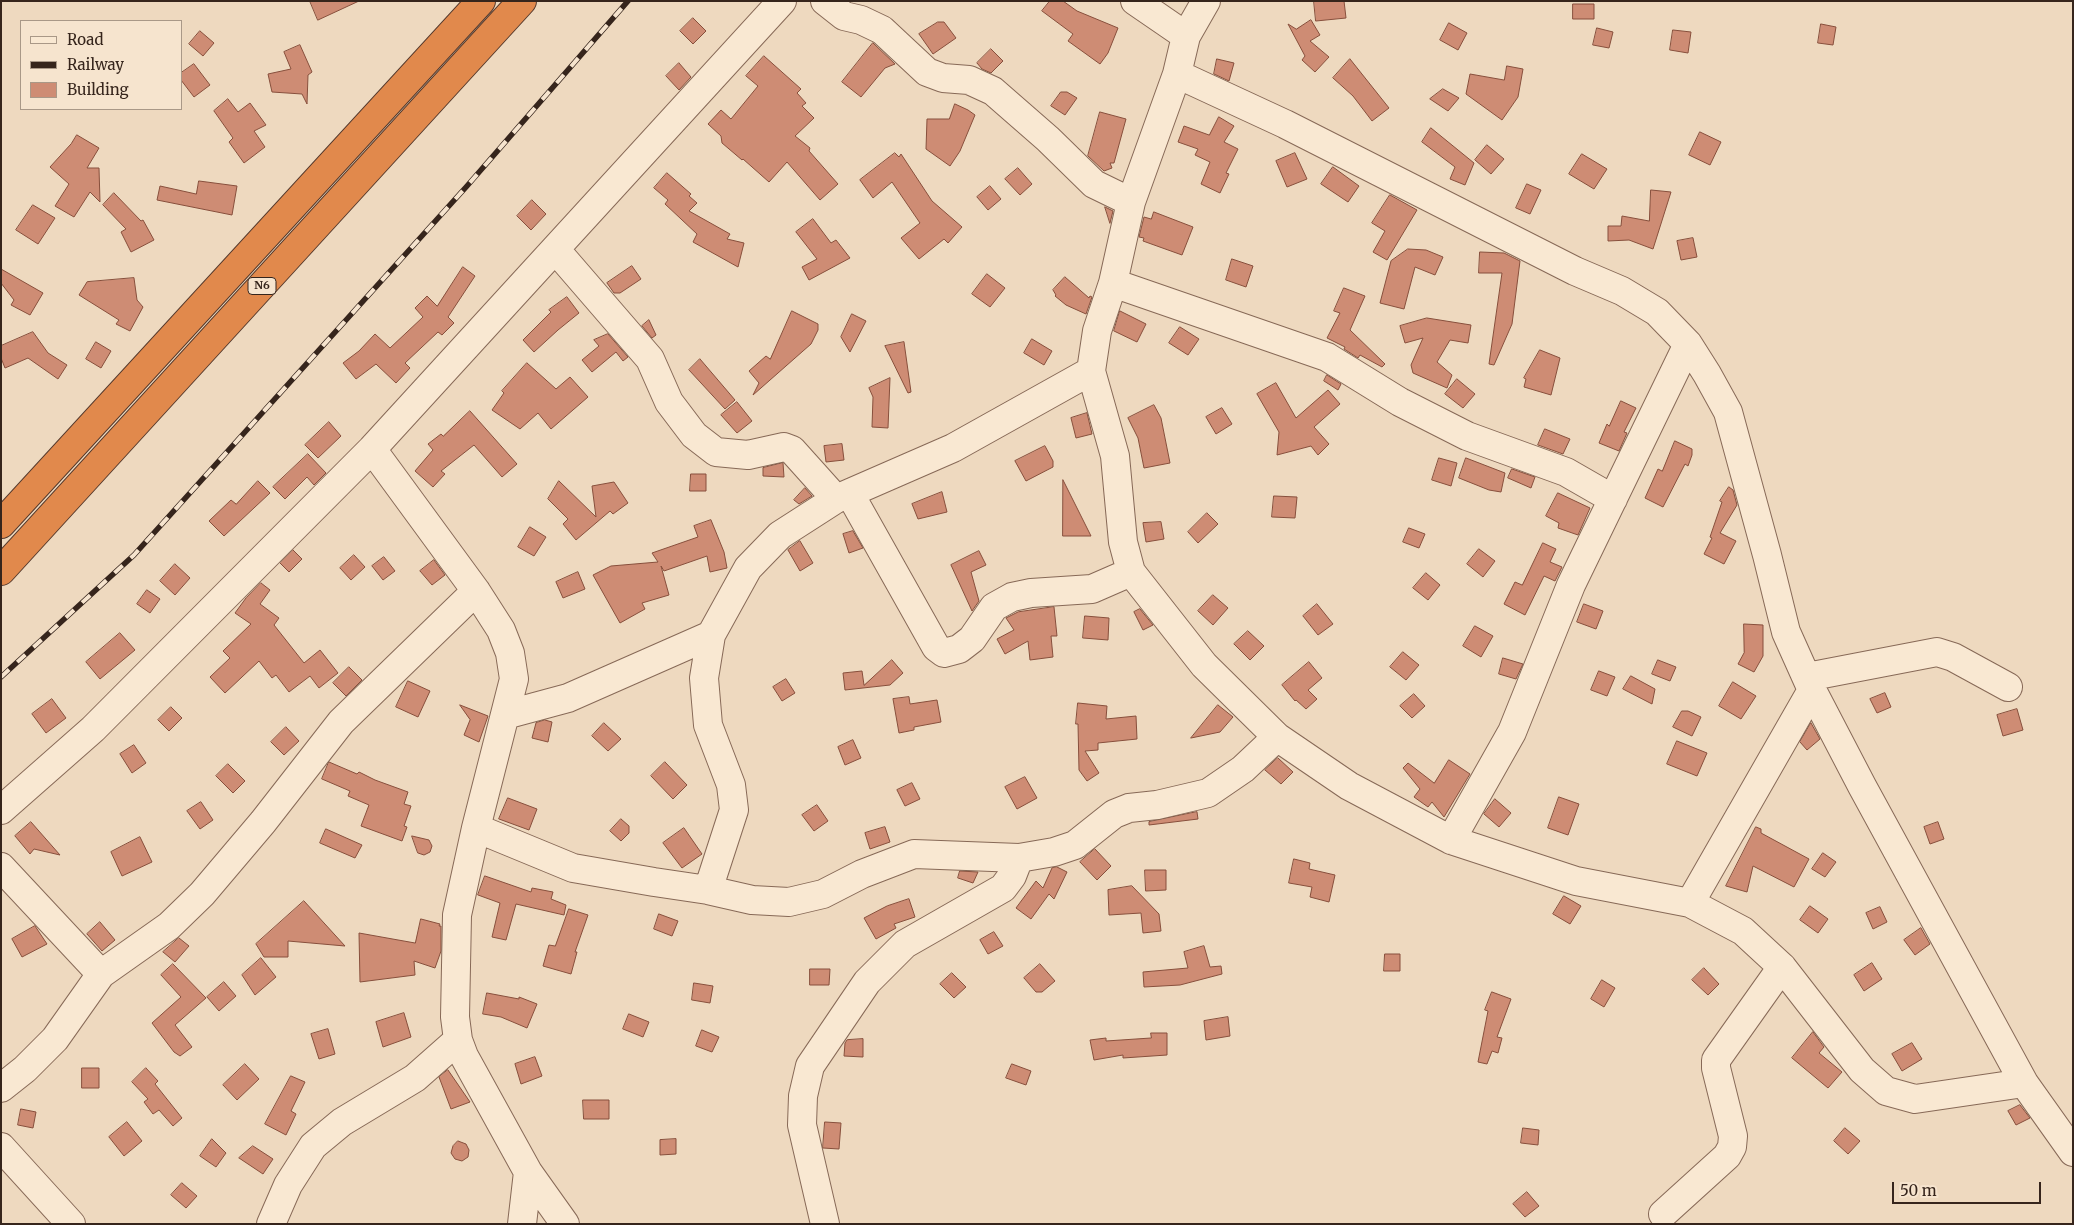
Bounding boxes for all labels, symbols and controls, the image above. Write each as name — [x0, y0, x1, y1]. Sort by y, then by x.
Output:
legend — [20, 20, 182, 110]
text: Road — [67, 30, 103, 49]
text: Railway — [67, 55, 124, 74]
text: Building — [67, 80, 129, 99]
road number: N6 — [248, 278, 276, 294]
scale bar — [1894, 1172, 2043, 1204]
text: 50 m — [1900, 1181, 1937, 1200]

